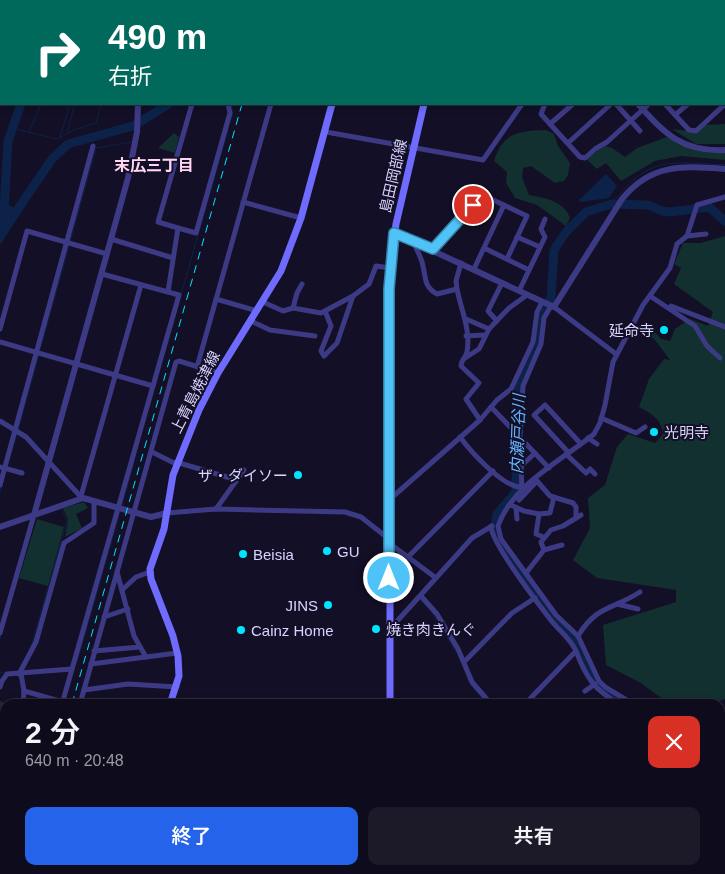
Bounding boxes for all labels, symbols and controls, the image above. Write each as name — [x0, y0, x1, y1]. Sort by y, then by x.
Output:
text: 490 m — [108, 17, 207, 56]
icon: right — [25, 20, 90, 85]
text: 右折 — [108, 64, 152, 89]
street label: 島田岡部線 — [376, 138, 410, 214]
district label: 末広三丁目 — [114, 157, 194, 174]
pin — [452, 184, 494, 226]
icon: arrive — [459, 191, 487, 219]
place label: 延命寺 — [609, 322, 654, 339]
marker: 延命寺 — [658, 324, 670, 336]
street label: 上青島焼津線 — [167, 348, 223, 436]
water label: 内瀬戸谷川 — [508, 392, 528, 474]
place label: 光明寺 — [664, 424, 709, 441]
marker: 光明寺 — [648, 426, 660, 438]
place label: ザ・ダイソー — [198, 467, 288, 484]
marker: ザ・ダイソー — [292, 469, 304, 481]
place label: GU — [337, 543, 360, 560]
marker: GU — [321, 545, 333, 557]
place label: Beisia — [253, 546, 295, 563]
marker: Beisia — [237, 548, 249, 560]
position arrow — [362, 551, 414, 603]
place label: JINS — [285, 597, 318, 614]
marker: JINS — [322, 599, 334, 611]
place label: 焼き肉きんぐ — [386, 621, 476, 638]
place label: Cainz Home — [251, 622, 334, 639]
marker: 焼き肉きんぐ — [370, 623, 382, 635]
marker: Cainz Home — [235, 624, 247, 636]
text: 2 分 — [25, 716, 80, 749]
button: close — [648, 716, 700, 768]
text: 640 m · 20:48 — [25, 752, 124, 769]
button: 終了 — [25, 807, 358, 865]
button: 共有 — [368, 807, 700, 865]

